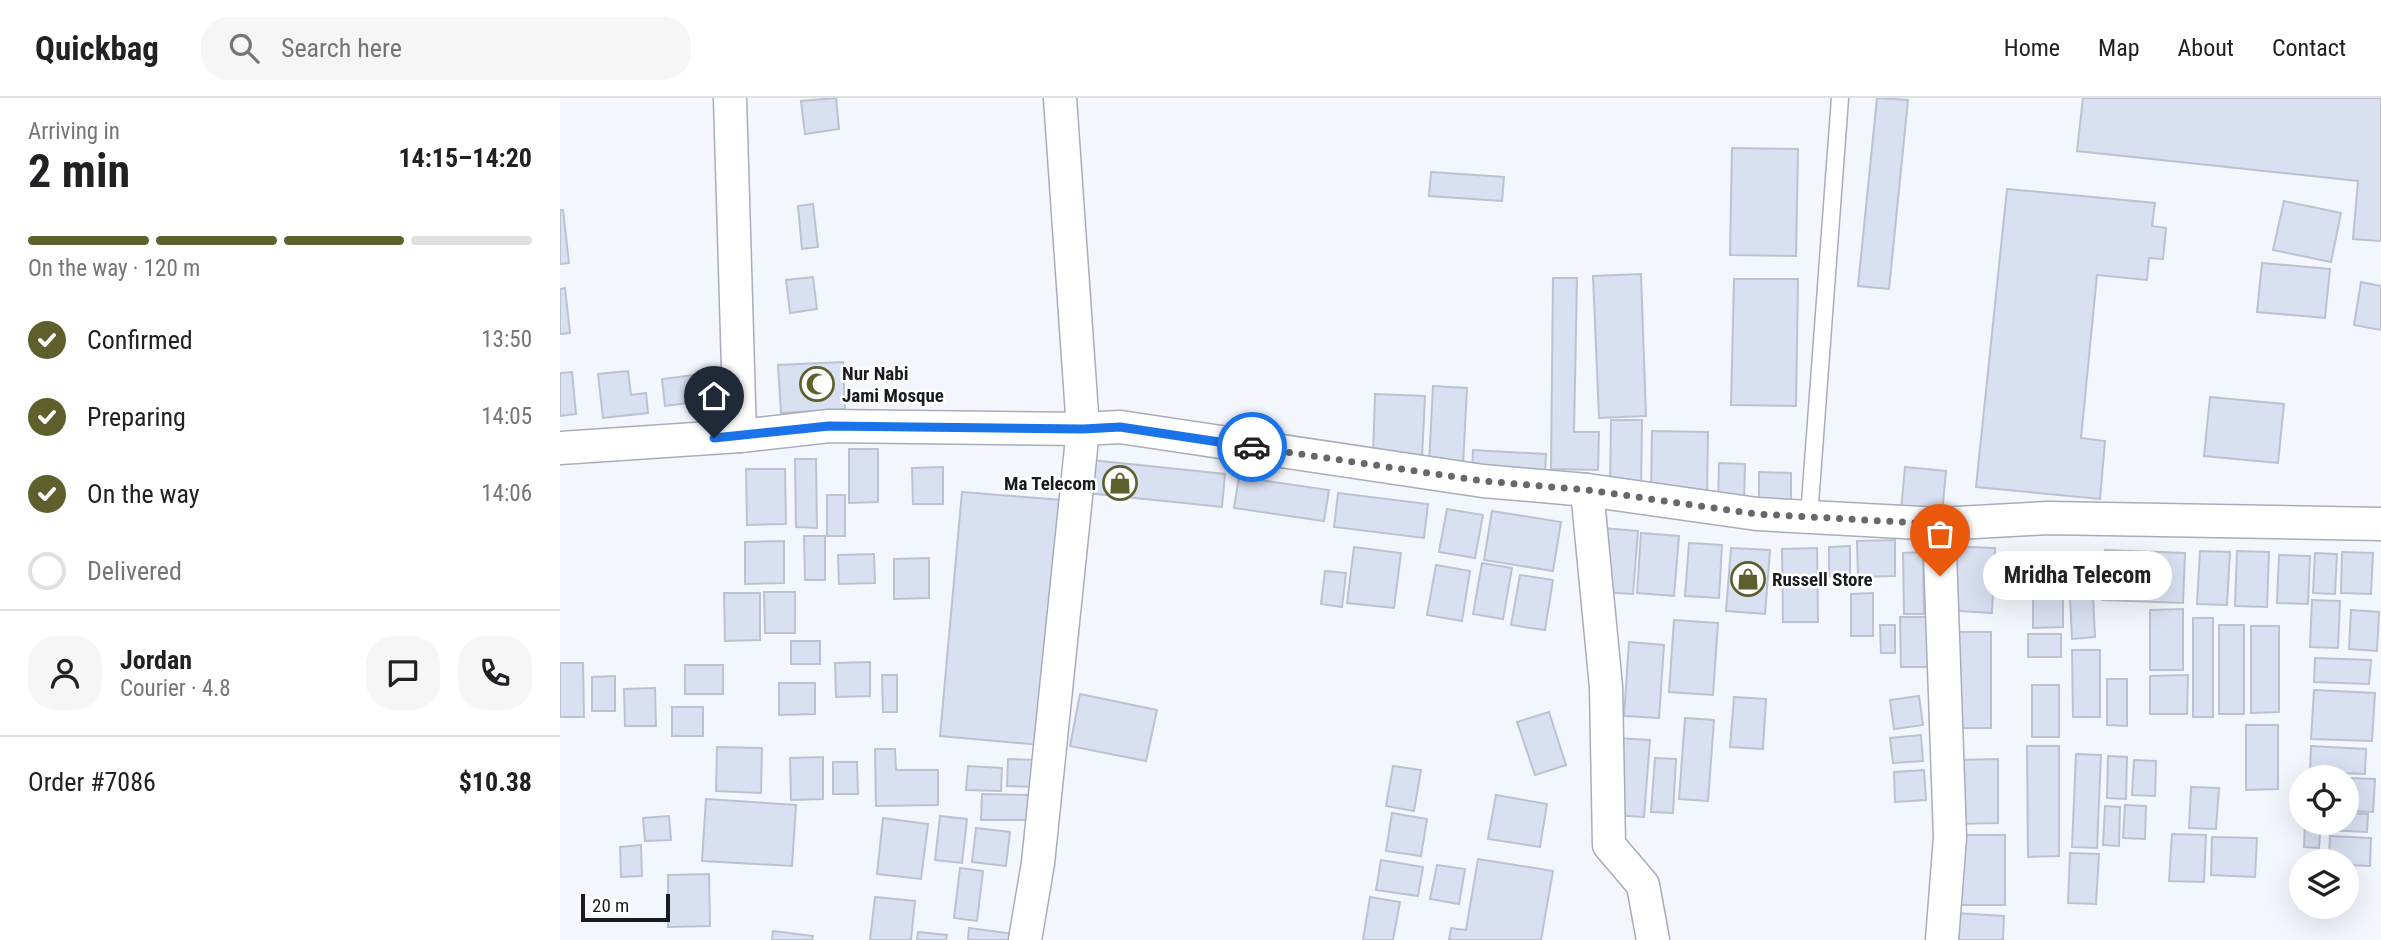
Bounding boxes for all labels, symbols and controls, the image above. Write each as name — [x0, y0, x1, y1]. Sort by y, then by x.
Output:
search box — [201, 17, 691, 80]
text: Quickbag — [35, 29, 159, 68]
icon: search — [225, 29, 263, 67]
text: Search here — [281, 33, 402, 63]
text: Home — [2004, 34, 2060, 62]
text: Map — [2098, 34, 2140, 62]
text: About — [2178, 34, 2234, 62]
text: Contact — [2272, 34, 2346, 62]
text: Arriving in — [28, 118, 120, 145]
text: 14:15–14:20 — [398, 143, 532, 173]
text: 2 min — [28, 144, 130, 198]
text: On the way · 120 m — [28, 255, 200, 282]
icon: check — [28, 321, 66, 359]
text: Confirmed — [87, 325, 193, 355]
text: 13:50 — [481, 326, 532, 353]
place label: Nur Nabi Jami Mosque — [842, 362, 944, 407]
mosque icon: Nur Nabi Jami Mosque — [798, 365, 836, 403]
pin — [684, 366, 744, 438]
icon: home — [695, 377, 733, 415]
icon: check — [28, 398, 66, 436]
text: Preparing — [87, 402, 186, 432]
text: 14:05 — [481, 403, 532, 430]
courier — [1217, 412, 1287, 482]
icon: car — [1233, 428, 1271, 466]
shop icon: Ma Telecom — [1101, 464, 1139, 502]
place label: Ma Telecom — [1004, 472, 1096, 495]
icon: check — [28, 475, 66, 513]
text: On the way — [87, 479, 200, 509]
text: 14:06 — [481, 480, 532, 507]
pin — [1910, 504, 1970, 576]
icon: bag — [1921, 515, 1959, 553]
callout: Mridha Telecom — [1982, 552, 2171, 601]
text: Delivered — [87, 556, 182, 586]
shop icon: Russell Store — [1729, 560, 1767, 598]
text: Mridha Telecom — [2004, 562, 2151, 589]
place label: Russell Store — [1772, 568, 1873, 591]
button: person — [28, 636, 102, 710]
button: chat — [366, 636, 440, 710]
button: phone — [458, 636, 532, 710]
text: Jordan — [120, 645, 192, 675]
text: Courier · 4.8 — [120, 675, 231, 702]
map controls — [2289, 765, 2359, 919]
button: locate — [2289, 765, 2359, 835]
text: Order #7086 — [28, 767, 156, 797]
text: $10.38 — [459, 767, 532, 797]
button: layers — [2289, 849, 2359, 919]
scale bar — [581, 891, 670, 923]
text: 20 m — [592, 894, 629, 917]

